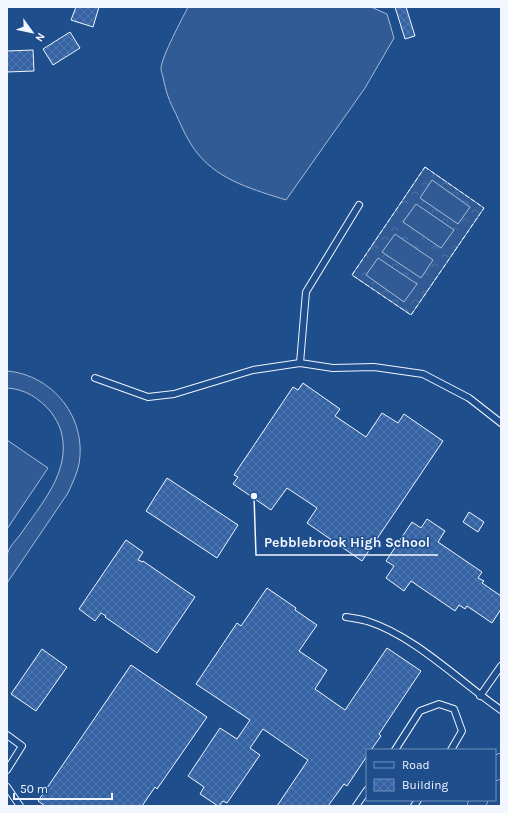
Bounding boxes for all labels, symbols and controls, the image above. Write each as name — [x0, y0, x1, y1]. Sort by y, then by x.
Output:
north arrow — [12, 12, 52, 52]
text: N — [32, 30, 48, 44]
callout: Pebblebrook High School — [256, 529, 438, 555]
text: Pebblebrook High School — [264, 534, 430, 551]
legend — [366, 749, 496, 801]
text: Road — [402, 758, 430, 772]
scale bar — [14, 775, 112, 801]
text: Building — [402, 778, 449, 792]
text: 50 m — [20, 782, 48, 796]

